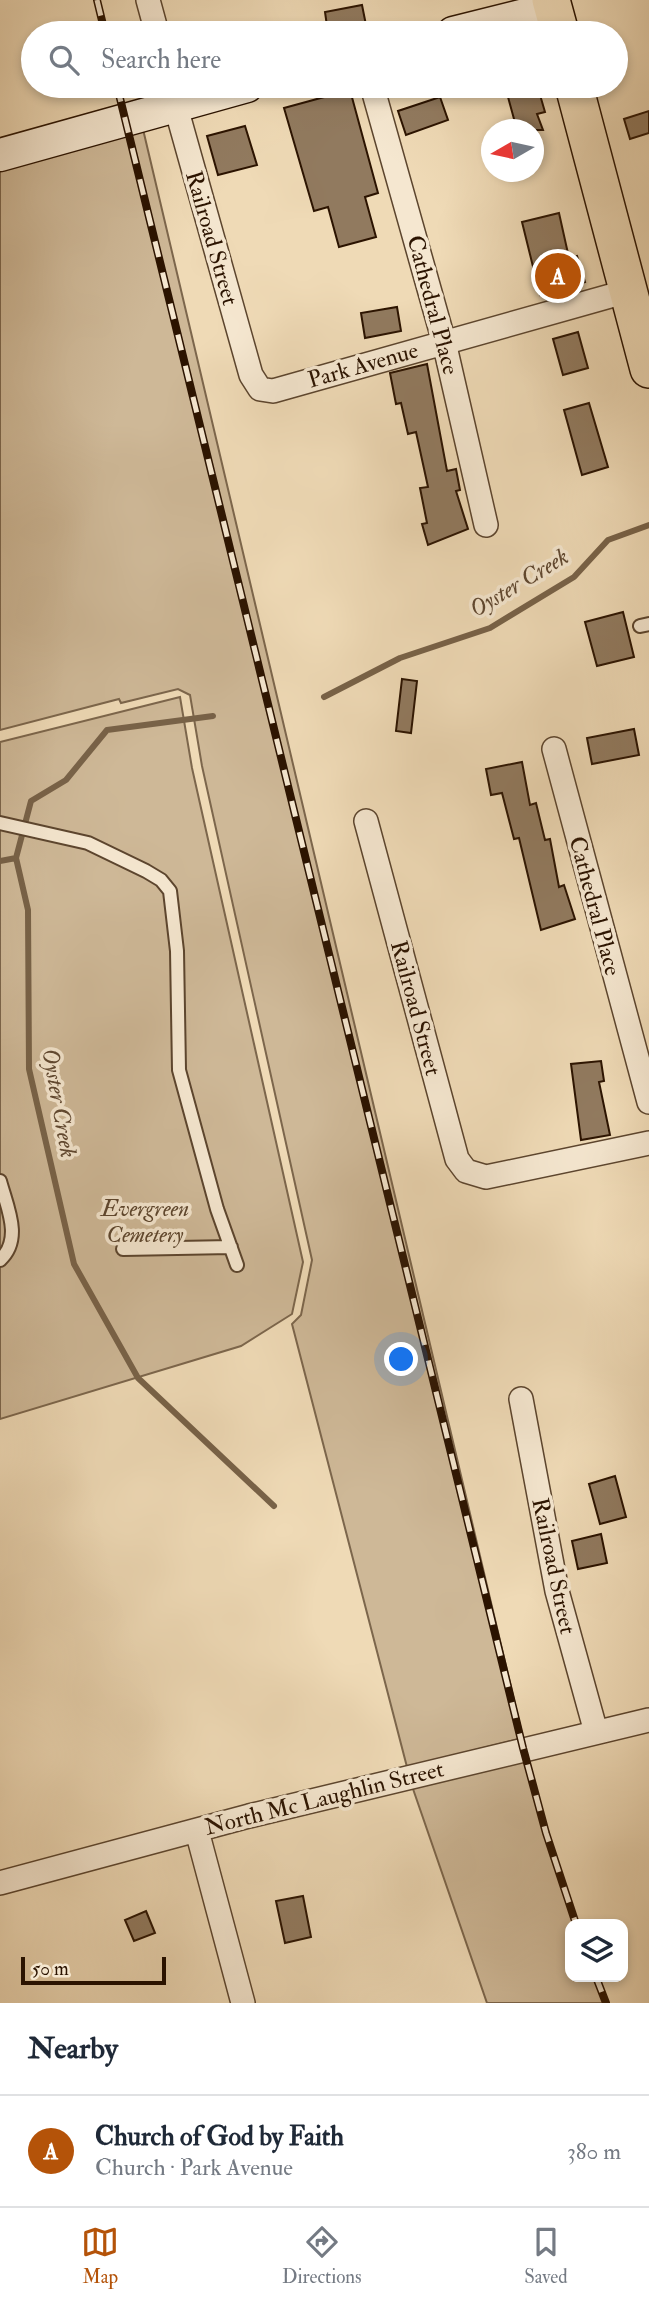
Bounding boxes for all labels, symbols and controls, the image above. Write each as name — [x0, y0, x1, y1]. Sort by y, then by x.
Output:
search box — [21, 21, 628, 98]
icon: search — [45, 41, 83, 79]
text: Search here — [101, 44, 221, 76]
north arrow — [481, 119, 544, 182]
street label: Railroad Street — [179, 167, 245, 309]
street label: Cathedral Place — [400, 232, 466, 378]
pin: A — [535, 250, 581, 302]
street label: Park Avenue — [305, 335, 422, 395]
water label: Oyster Creek — [464, 541, 575, 625]
street label: Cathedral Place — [562, 833, 628, 979]
street label: Railroad Street — [384, 937, 448, 1079]
water label: Oyster Creek — [34, 1046, 84, 1160]
park label: Evergreen Cemetery — [99, 1194, 189, 1249]
your location — [384, 1342, 418, 1376]
street label: Railroad Street — [525, 1495, 583, 1637]
street label: North Mc Laughlin Street — [201, 1754, 447, 1842]
map controls — [565, 1919, 628, 1982]
button: layers — [565, 1919, 628, 1982]
scale bar — [21, 1954, 166, 1986]
text: 50 m — [32, 1957, 69, 1981]
text: Nearby — [28, 2030, 118, 2067]
text: Church of God by Faith — [95, 2121, 344, 2153]
text: A — [44, 2137, 58, 2166]
text: 380 m — [567, 2137, 621, 2166]
text: Church · Park Avenue — [95, 2153, 293, 2182]
tab: Map — [81, 2223, 119, 2289]
tab: Directions — [282, 2223, 362, 2289]
tab: Saved — [524, 2223, 568, 2289]

